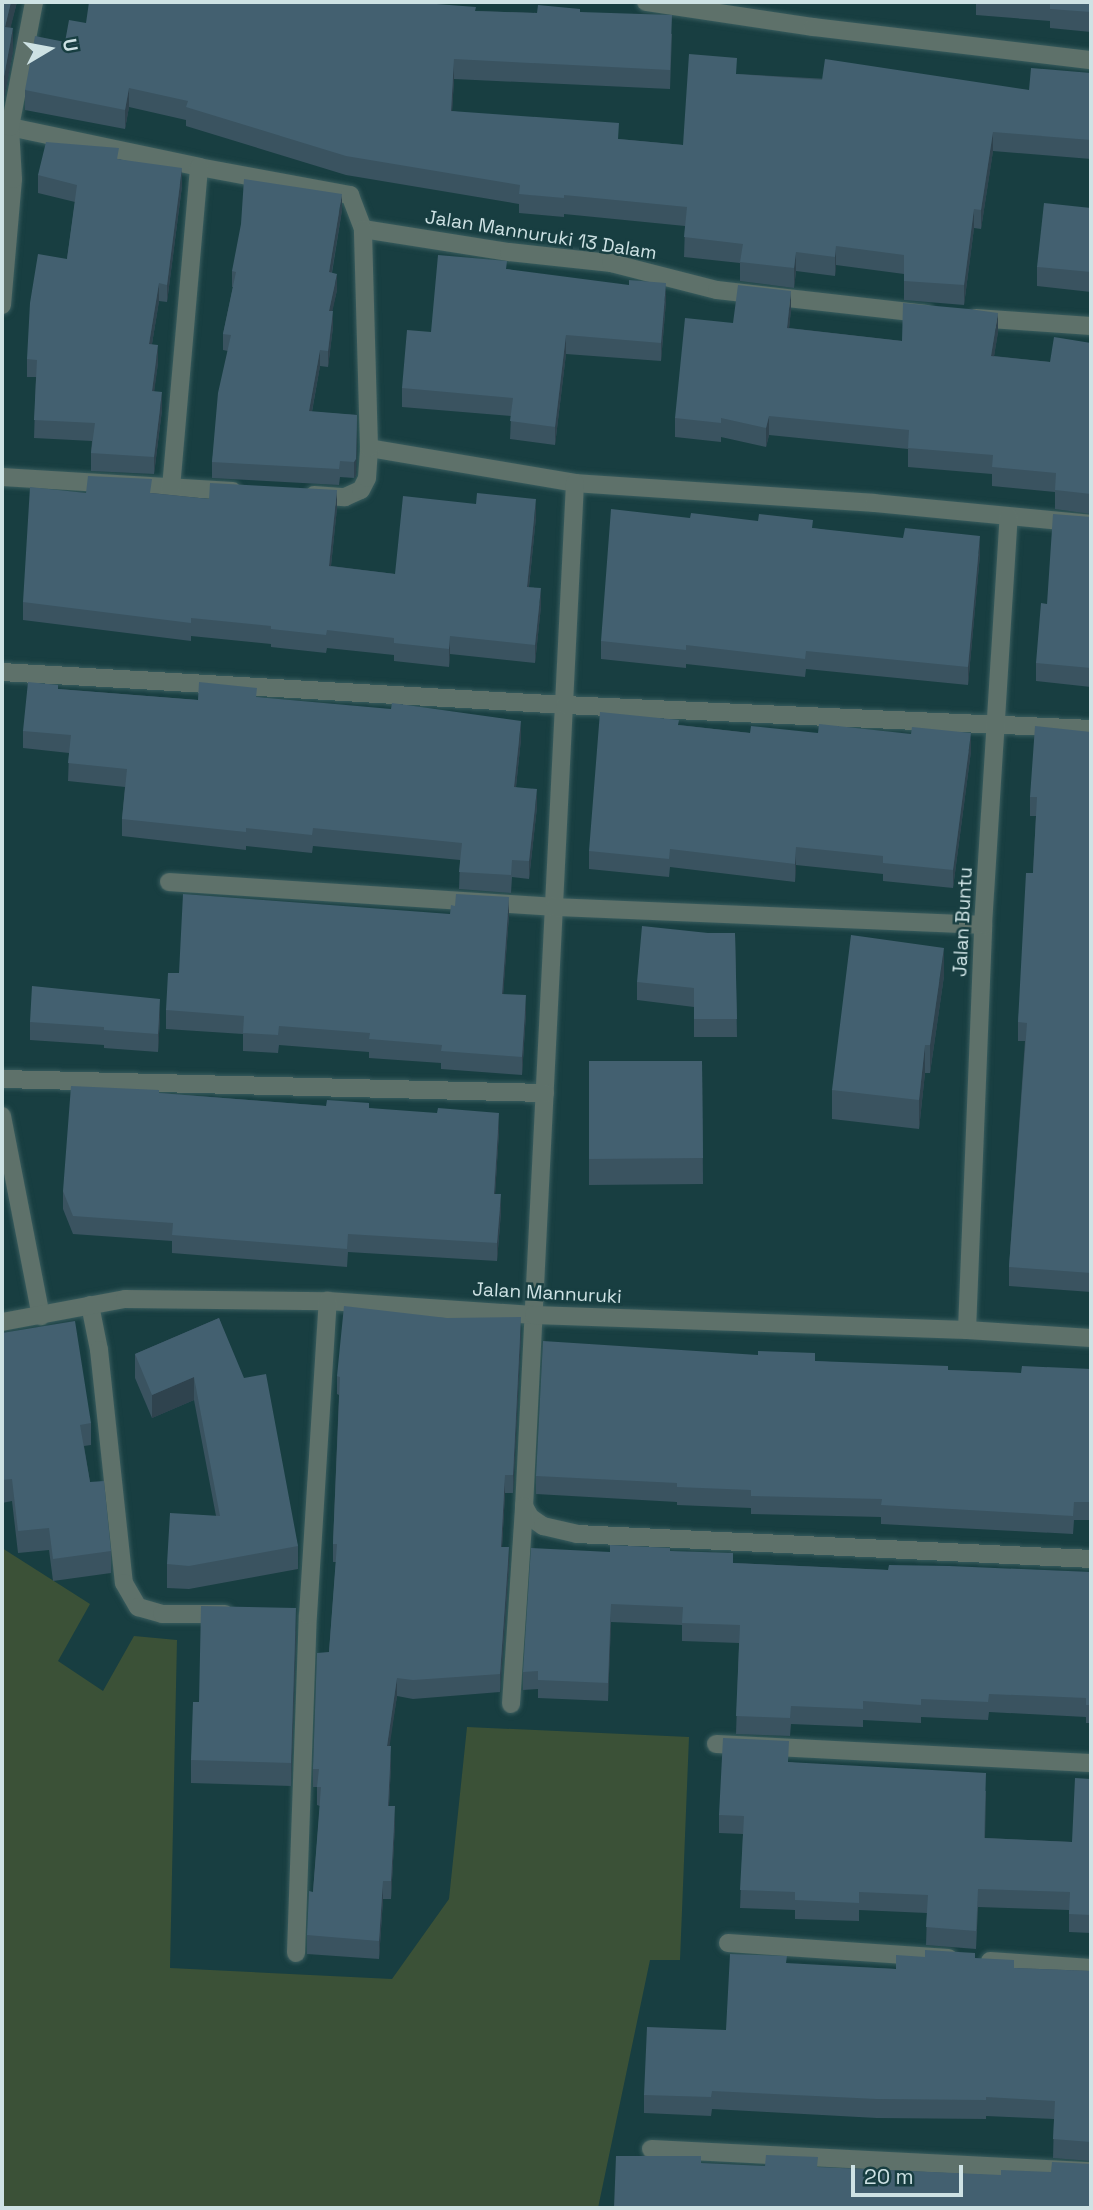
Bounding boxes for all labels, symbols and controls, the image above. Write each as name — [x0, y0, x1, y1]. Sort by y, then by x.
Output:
north arrow — [14, 14, 84, 84]
text: U — [57, 37, 84, 54]
street label: Jalan Mannuruki 13 Dalam — [424, 205, 658, 265]
street label: Jalan Buntu — [949, 867, 977, 977]
street label: Jalan Mannuruki — [472, 1278, 622, 1308]
scale bar — [855, 2150, 967, 2194]
text: 20 m — [864, 2163, 914, 2190]

